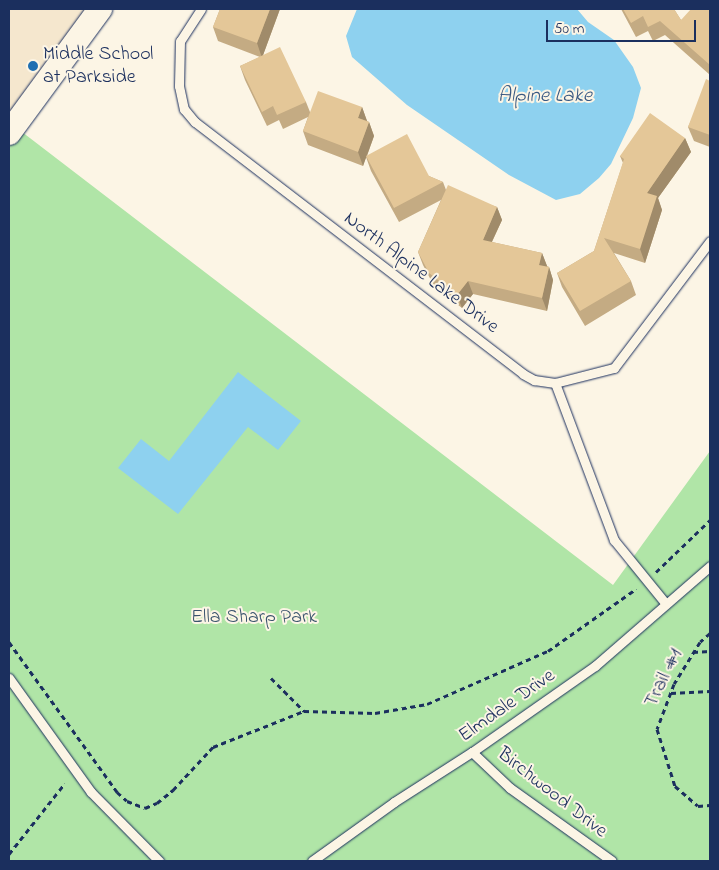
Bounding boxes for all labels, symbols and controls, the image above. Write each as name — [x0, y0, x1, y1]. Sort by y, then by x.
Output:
scale bar — [549, 10, 699, 42]
text: 50 m — [554, 18, 584, 40]
place label: Middle School at Parkside — [43, 42, 153, 89]
marker: Middle School at Parkside — [27, 60, 39, 72]
water label: Alpine Lake — [498, 83, 592, 109]
street label: North Alpine Lake Drive — [339, 207, 503, 339]
park label: Ella Sharp Park — [191, 605, 317, 629]
street label: Trail #1 — [640, 645, 688, 711]
street label: Elmdale Drive — [454, 664, 560, 748]
street label: Birchwood Drive — [492, 742, 612, 844]

